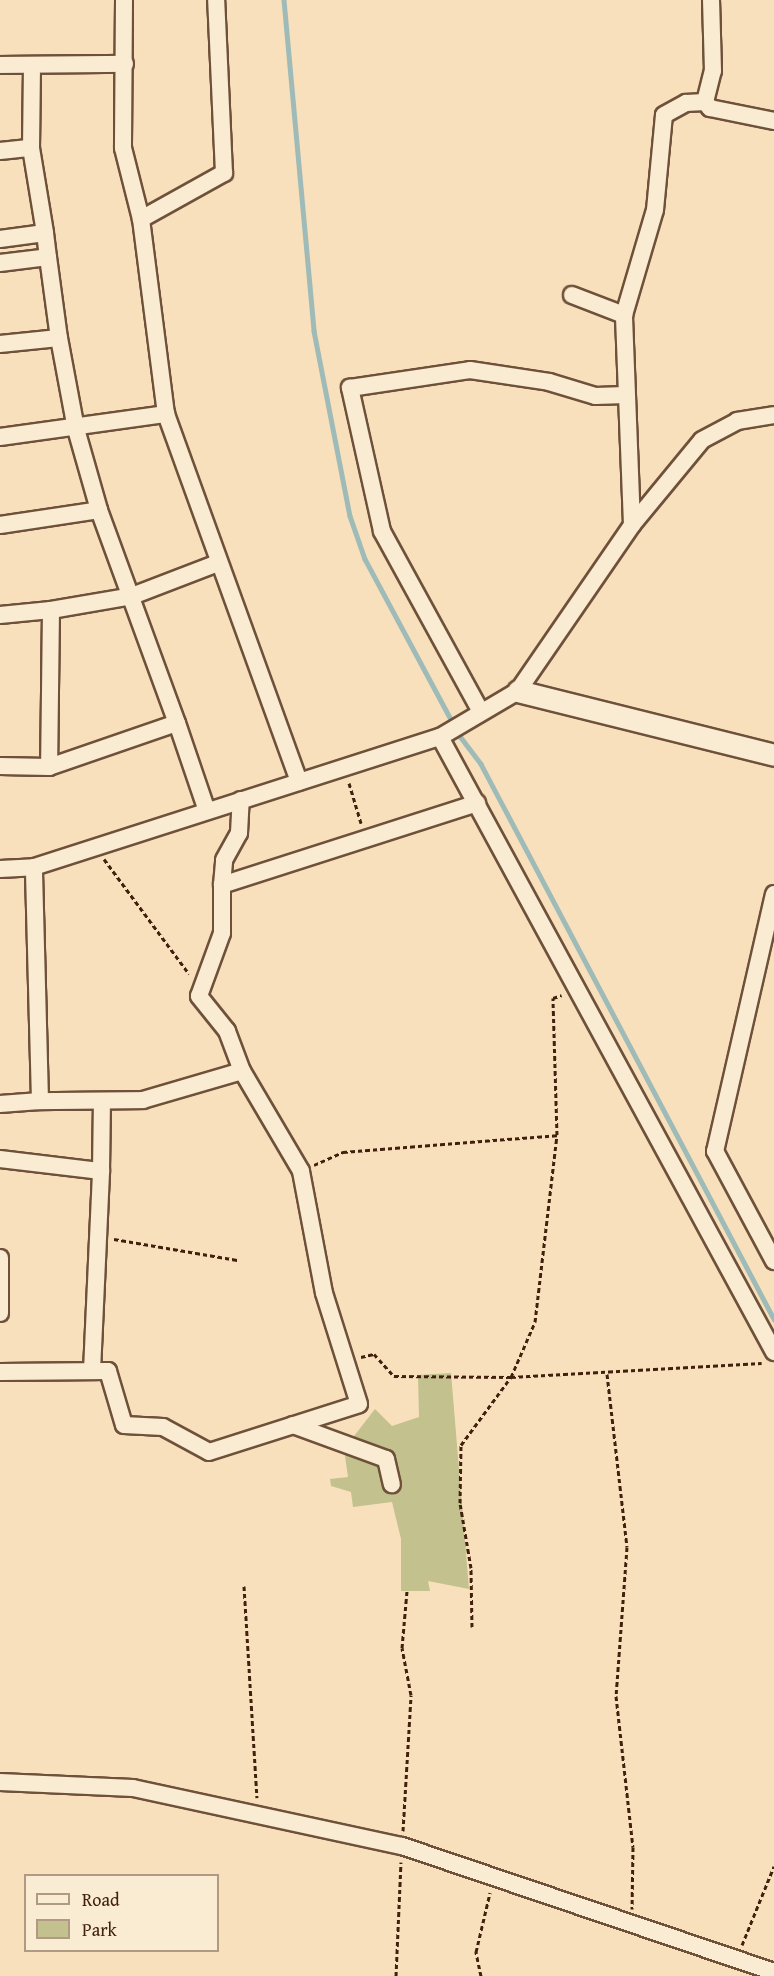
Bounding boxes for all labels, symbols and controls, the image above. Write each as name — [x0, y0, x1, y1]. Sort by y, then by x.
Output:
legend — [24, 1874, 219, 1952]
text: Road — [82, 1886, 120, 1913]
text: Park — [82, 1916, 117, 1943]

